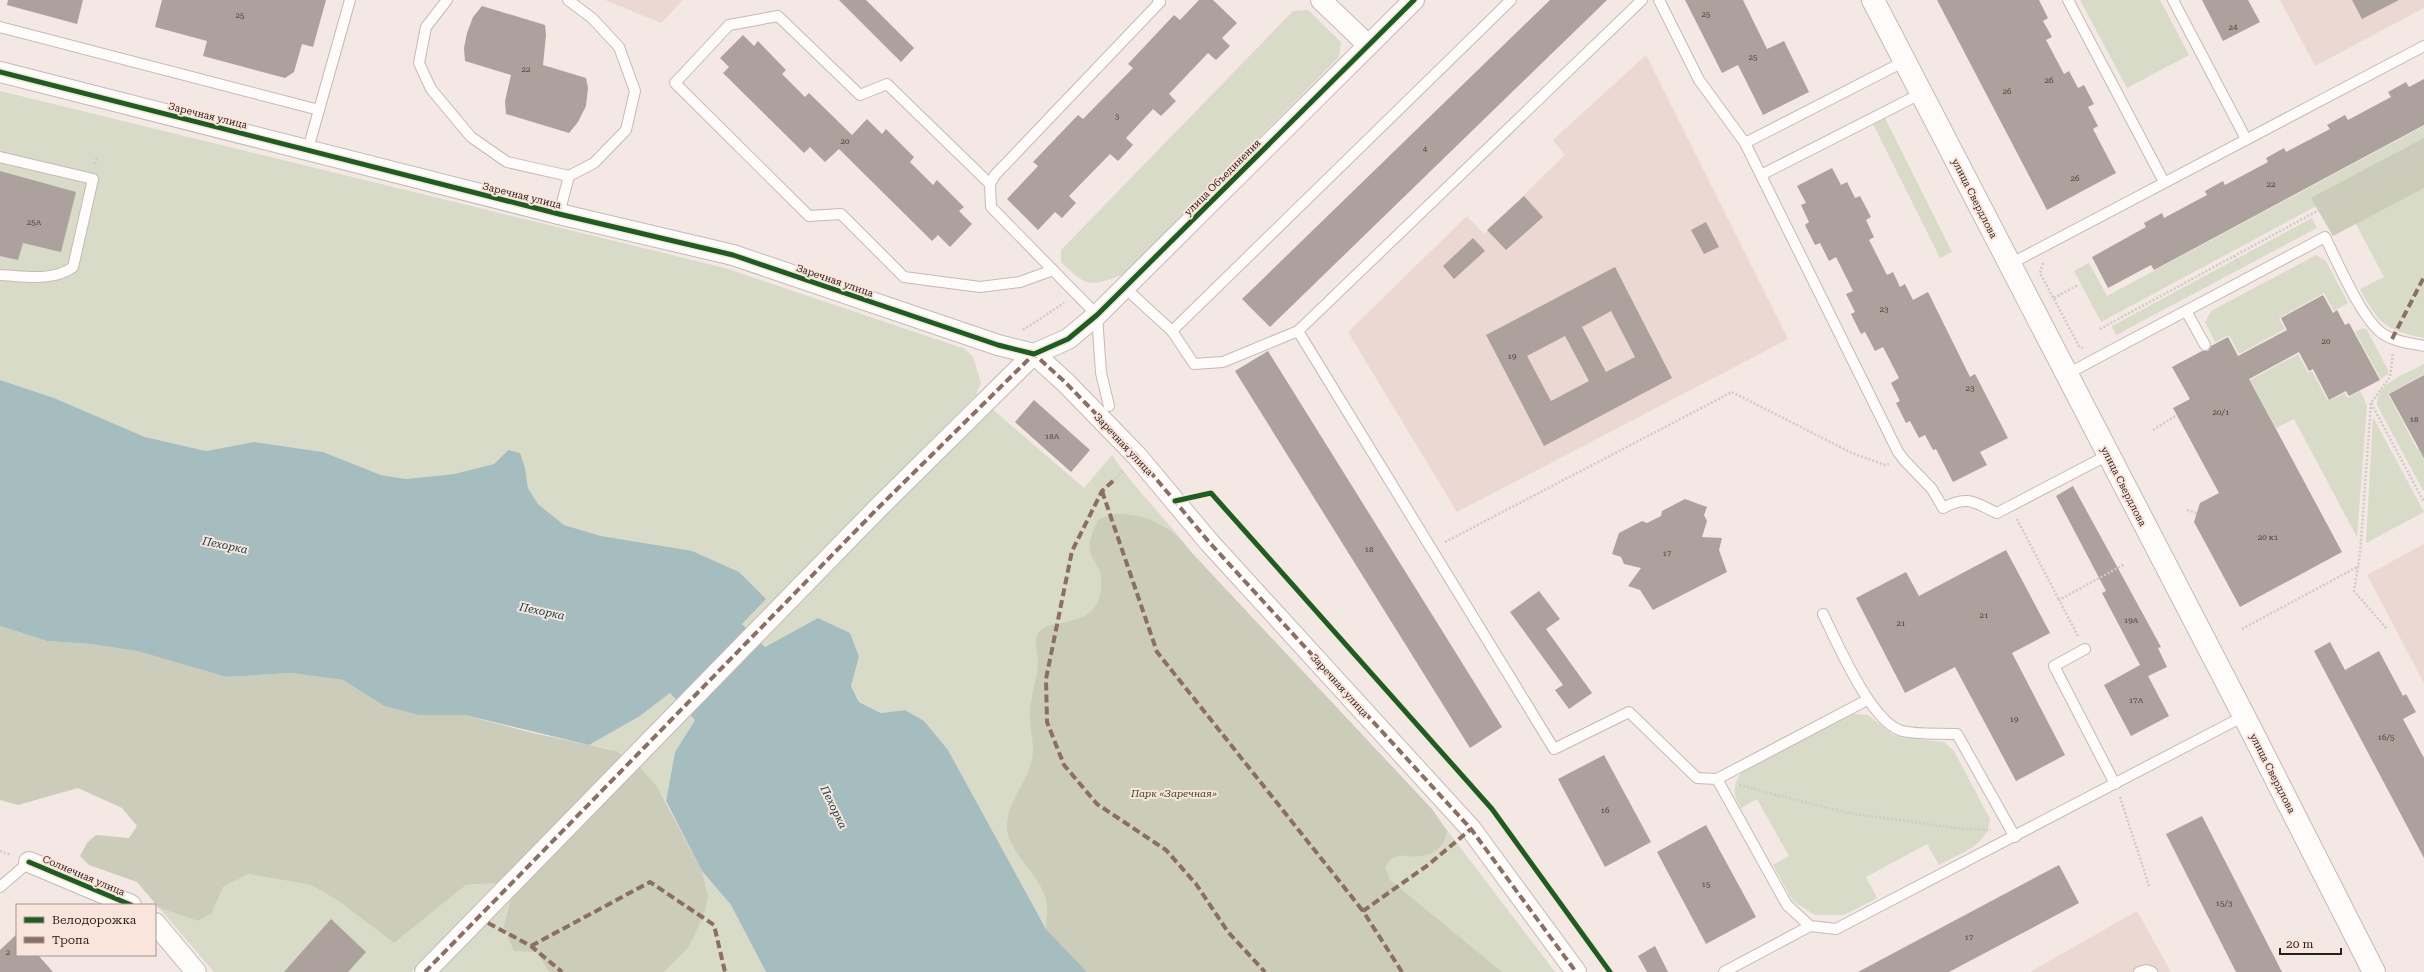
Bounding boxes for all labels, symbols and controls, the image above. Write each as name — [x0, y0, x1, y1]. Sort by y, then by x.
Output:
house number: 25 — [1702, 10, 1711, 19]
house number: 25 — [236, 11, 245, 20]
house number: 24 — [2229, 23, 2238, 32]
house number: 25 — [1749, 53, 1758, 62]
house number: 22 — [522, 65, 531, 74]
house number: 26 — [2045, 76, 2054, 85]
house number: 26 — [2003, 87, 2012, 96]
street label: Заречная улица — [167, 100, 249, 131]
house number: 3 — [1115, 112, 1120, 121]
house number: 20 — [841, 137, 850, 146]
street label: улица Объединения — [1182, 137, 1263, 218]
house number: 4 — [1423, 145, 1428, 154]
street label: улица Свердлова — [1950, 157, 2000, 240]
house number: 26 — [2071, 174, 2080, 183]
street label: Заречная улица — [481, 180, 563, 211]
house number: 22 — [2267, 180, 2276, 189]
house number: 25А — [27, 218, 42, 227]
street label: Заречная улица — [795, 262, 875, 299]
house number: 23 — [1880, 305, 1889, 314]
house number: 20 — [2322, 337, 2331, 346]
house number: 19 — [1508, 352, 1517, 361]
house number: 23 — [1966, 384, 1975, 393]
house number: 20/1 — [2213, 408, 2230, 417]
street label: Заречная улица — [1092, 411, 1156, 478]
house number: 18 — [2410, 415, 2419, 424]
house number: 18А — [1045, 432, 1060, 441]
street label: улица Свердлова — [2099, 445, 2149, 528]
house number: 20 к1 — [2258, 533, 2279, 542]
water label: Пехорка — [200, 534, 249, 557]
house number: 18 — [1365, 545, 1374, 554]
house number: 17 — [1663, 549, 1672, 558]
water label: Пехорка — [517, 600, 566, 623]
house number: 21 — [1980, 611, 1989, 620]
house number: 19А — [2124, 616, 2139, 625]
house number: 21 — [1897, 619, 1906, 628]
street label: Заречная улица — [1309, 652, 1371, 719]
house number: 17А — [2129, 696, 2144, 705]
house number: 19 — [2010, 715, 2019, 724]
street label: улица Свердлова — [2248, 732, 2298, 815]
house number: 16/5 — [2378, 733, 2395, 742]
water label: Пехорка — [817, 783, 850, 831]
park label: Парк «Заречная» — [1130, 788, 1217, 799]
house number: 16 — [1601, 806, 1610, 815]
street label: Солнечная улица — [41, 853, 127, 898]
house number: 15 — [1702, 880, 1711, 889]
house number: 15/3 — [2216, 899, 2233, 908]
legend — [16, 904, 156, 956]
text: Велодорожка — [52, 913, 137, 927]
scale bar — [2280, 930, 2341, 956]
text: Тропа — [52, 933, 90, 947]
house number: 17 — [1965, 933, 1974, 942]
text: 20 m — [2286, 937, 2313, 951]
house number: 2 — [6, 948, 11, 957]

